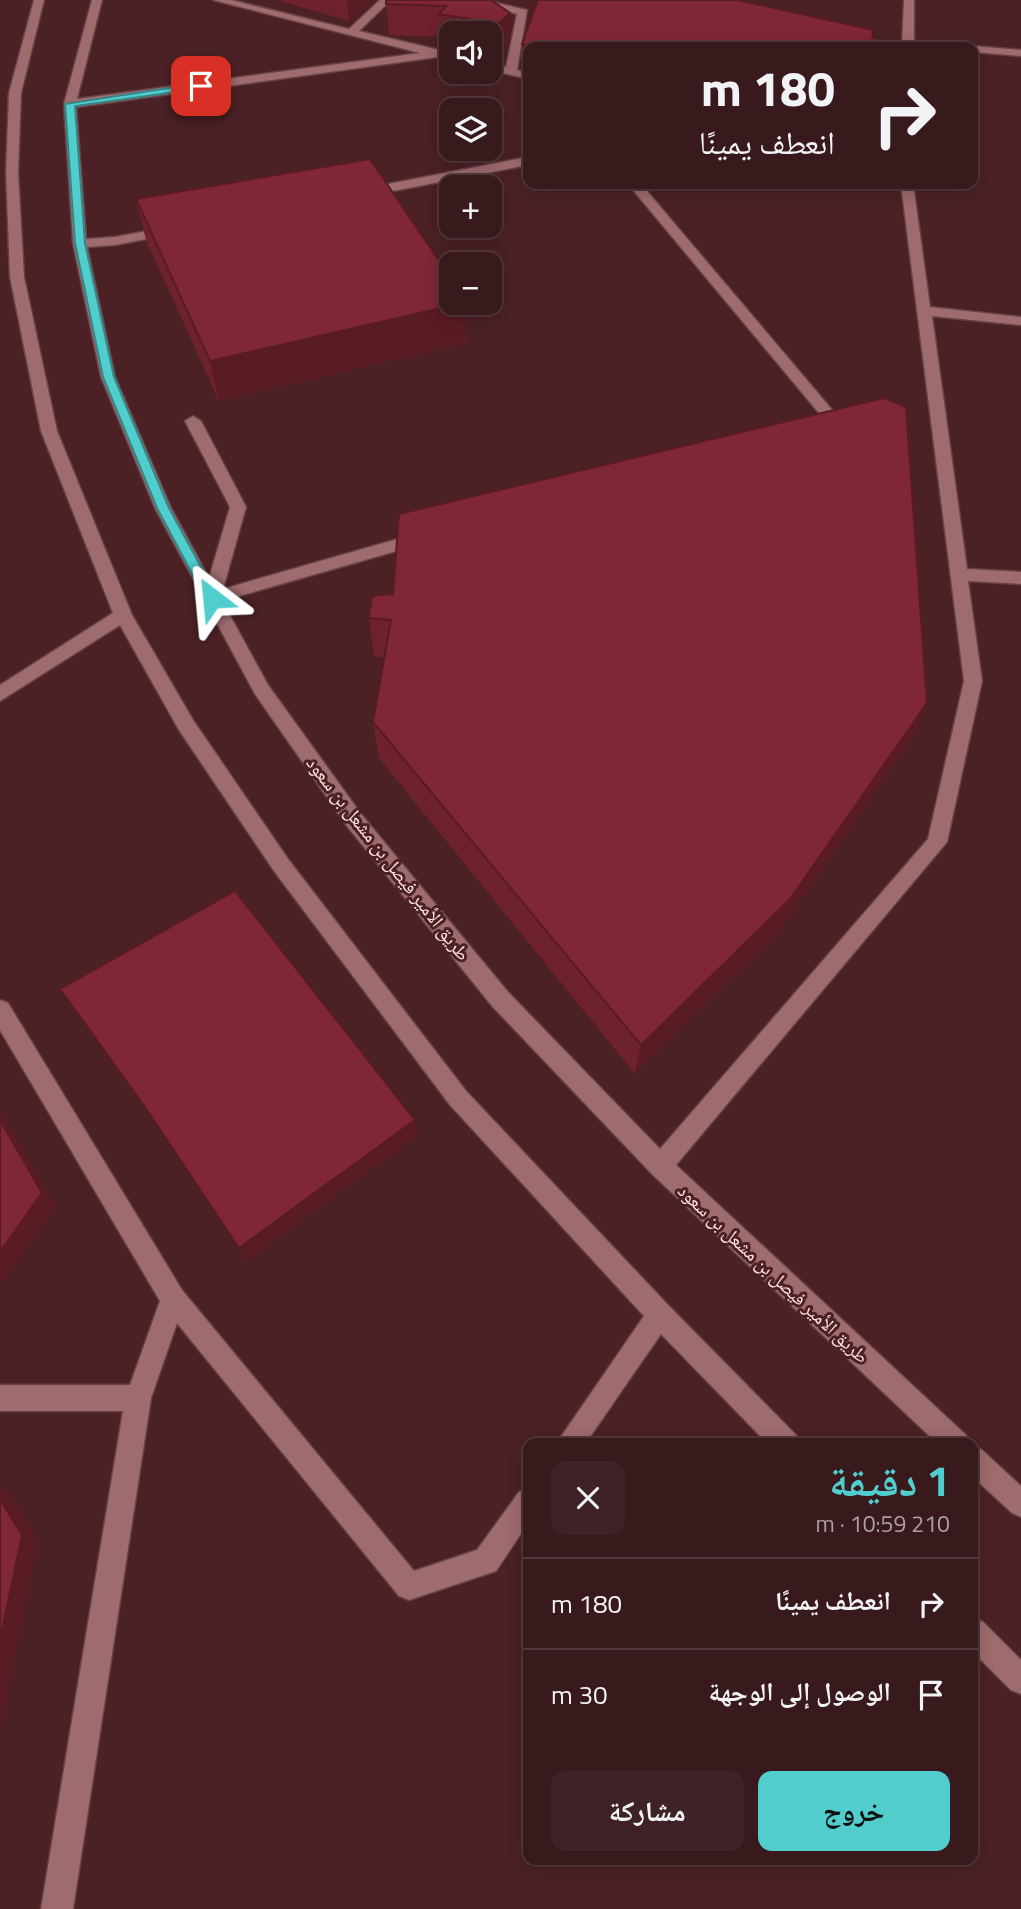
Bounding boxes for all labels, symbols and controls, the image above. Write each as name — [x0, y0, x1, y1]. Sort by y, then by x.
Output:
map controls — [439, 21, 502, 315]
button: sound — [439, 21, 502, 84]
text: 180 m — [701, 50, 835, 125]
pin — [171, 56, 231, 116]
icon: arrive — [182, 67, 220, 105]
icon: right — [859, 70, 950, 161]
button: layers — [439, 98, 502, 161]
text: انعطف يمينًا — [699, 118, 835, 166]
button: + — [439, 175, 502, 238]
button: − — [439, 252, 502, 315]
position arrow — [175, 561, 249, 635]
street label: طريق الأمير فيصل بن مشعل بن سعود — [300, 750, 478, 966]
street label: طريق الأمير فيصل بن مشعل بن سعود — [672, 1176, 876, 1370]
text: 1 دقيقة — [829, 1448, 950, 1512]
button: close — [551, 1461, 625, 1535]
text: 210 m · 10:59 — [815, 1506, 950, 1541]
text: انعطف يمينًا — [775, 1581, 891, 1620]
text: 180 m — [551, 1584, 622, 1623]
icon: right — [912, 1585, 950, 1623]
text: الوصول إلى الوجهة — [709, 1672, 891, 1711]
text: 30 m — [551, 1675, 608, 1714]
icon: arrive — [912, 1676, 950, 1714]
button: مشاركة — [551, 1771, 744, 1851]
button: خروج — [758, 1771, 950, 1851]

